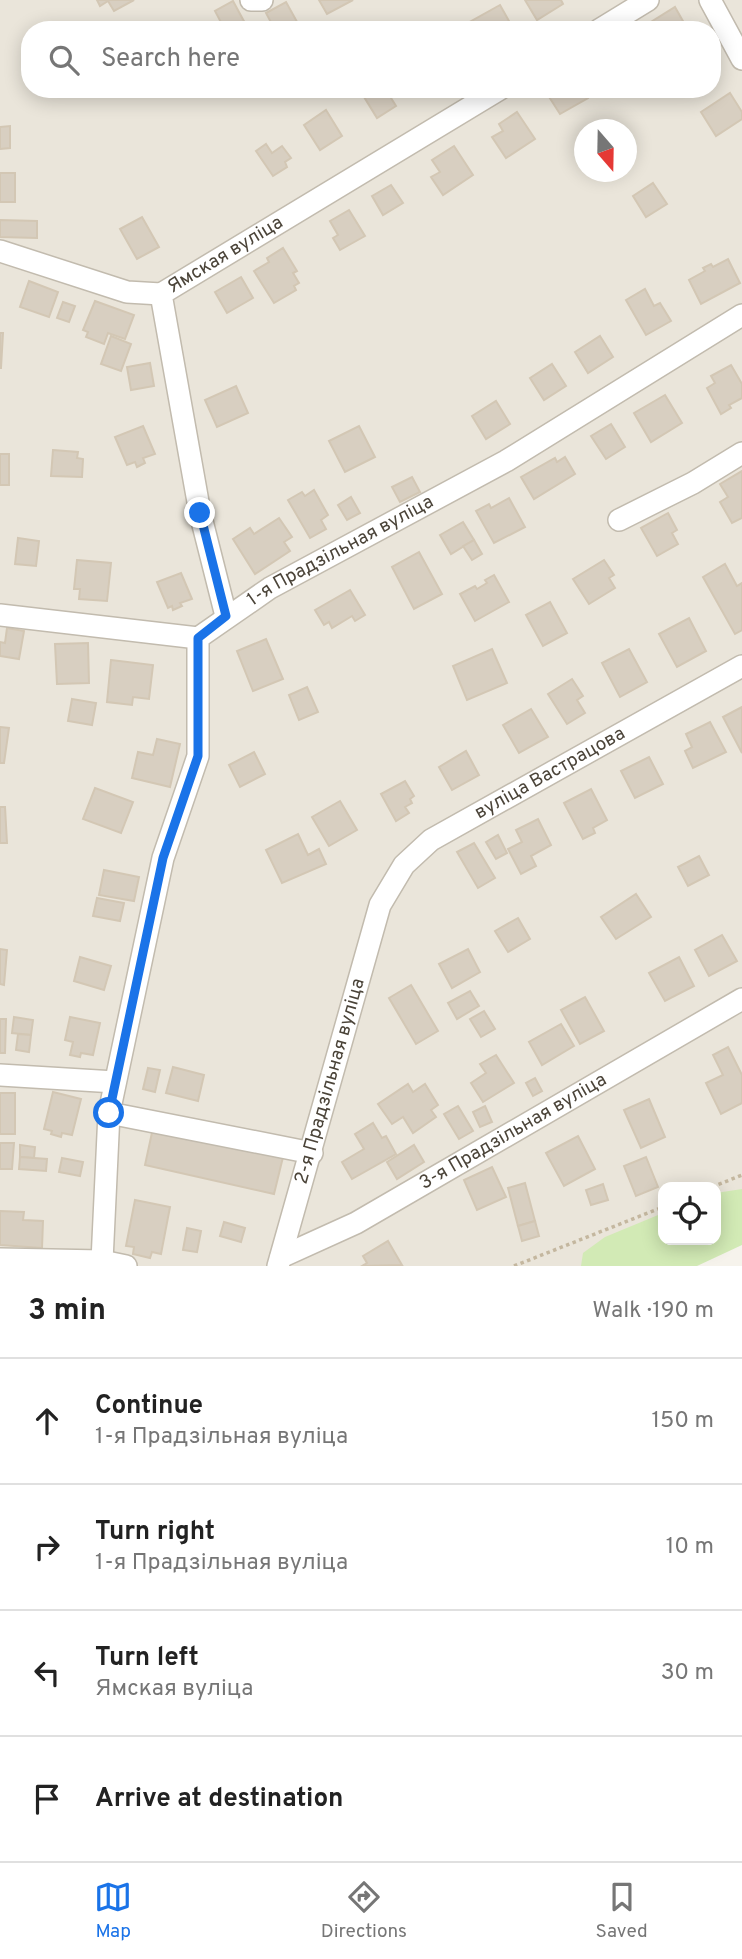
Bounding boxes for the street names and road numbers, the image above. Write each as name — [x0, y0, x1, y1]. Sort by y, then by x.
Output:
street label: Ямская вуліца — [163, 211, 288, 299]
street label: 1-я Прадзільная вуліца — [243, 490, 438, 612]
street label: вуліца Вастрацова — [471, 722, 630, 825]
street label: 2-я Прадзільная вуліца — [290, 976, 371, 1187]
street label: 3-я Прадзільная вуліца — [415, 1068, 611, 1196]

